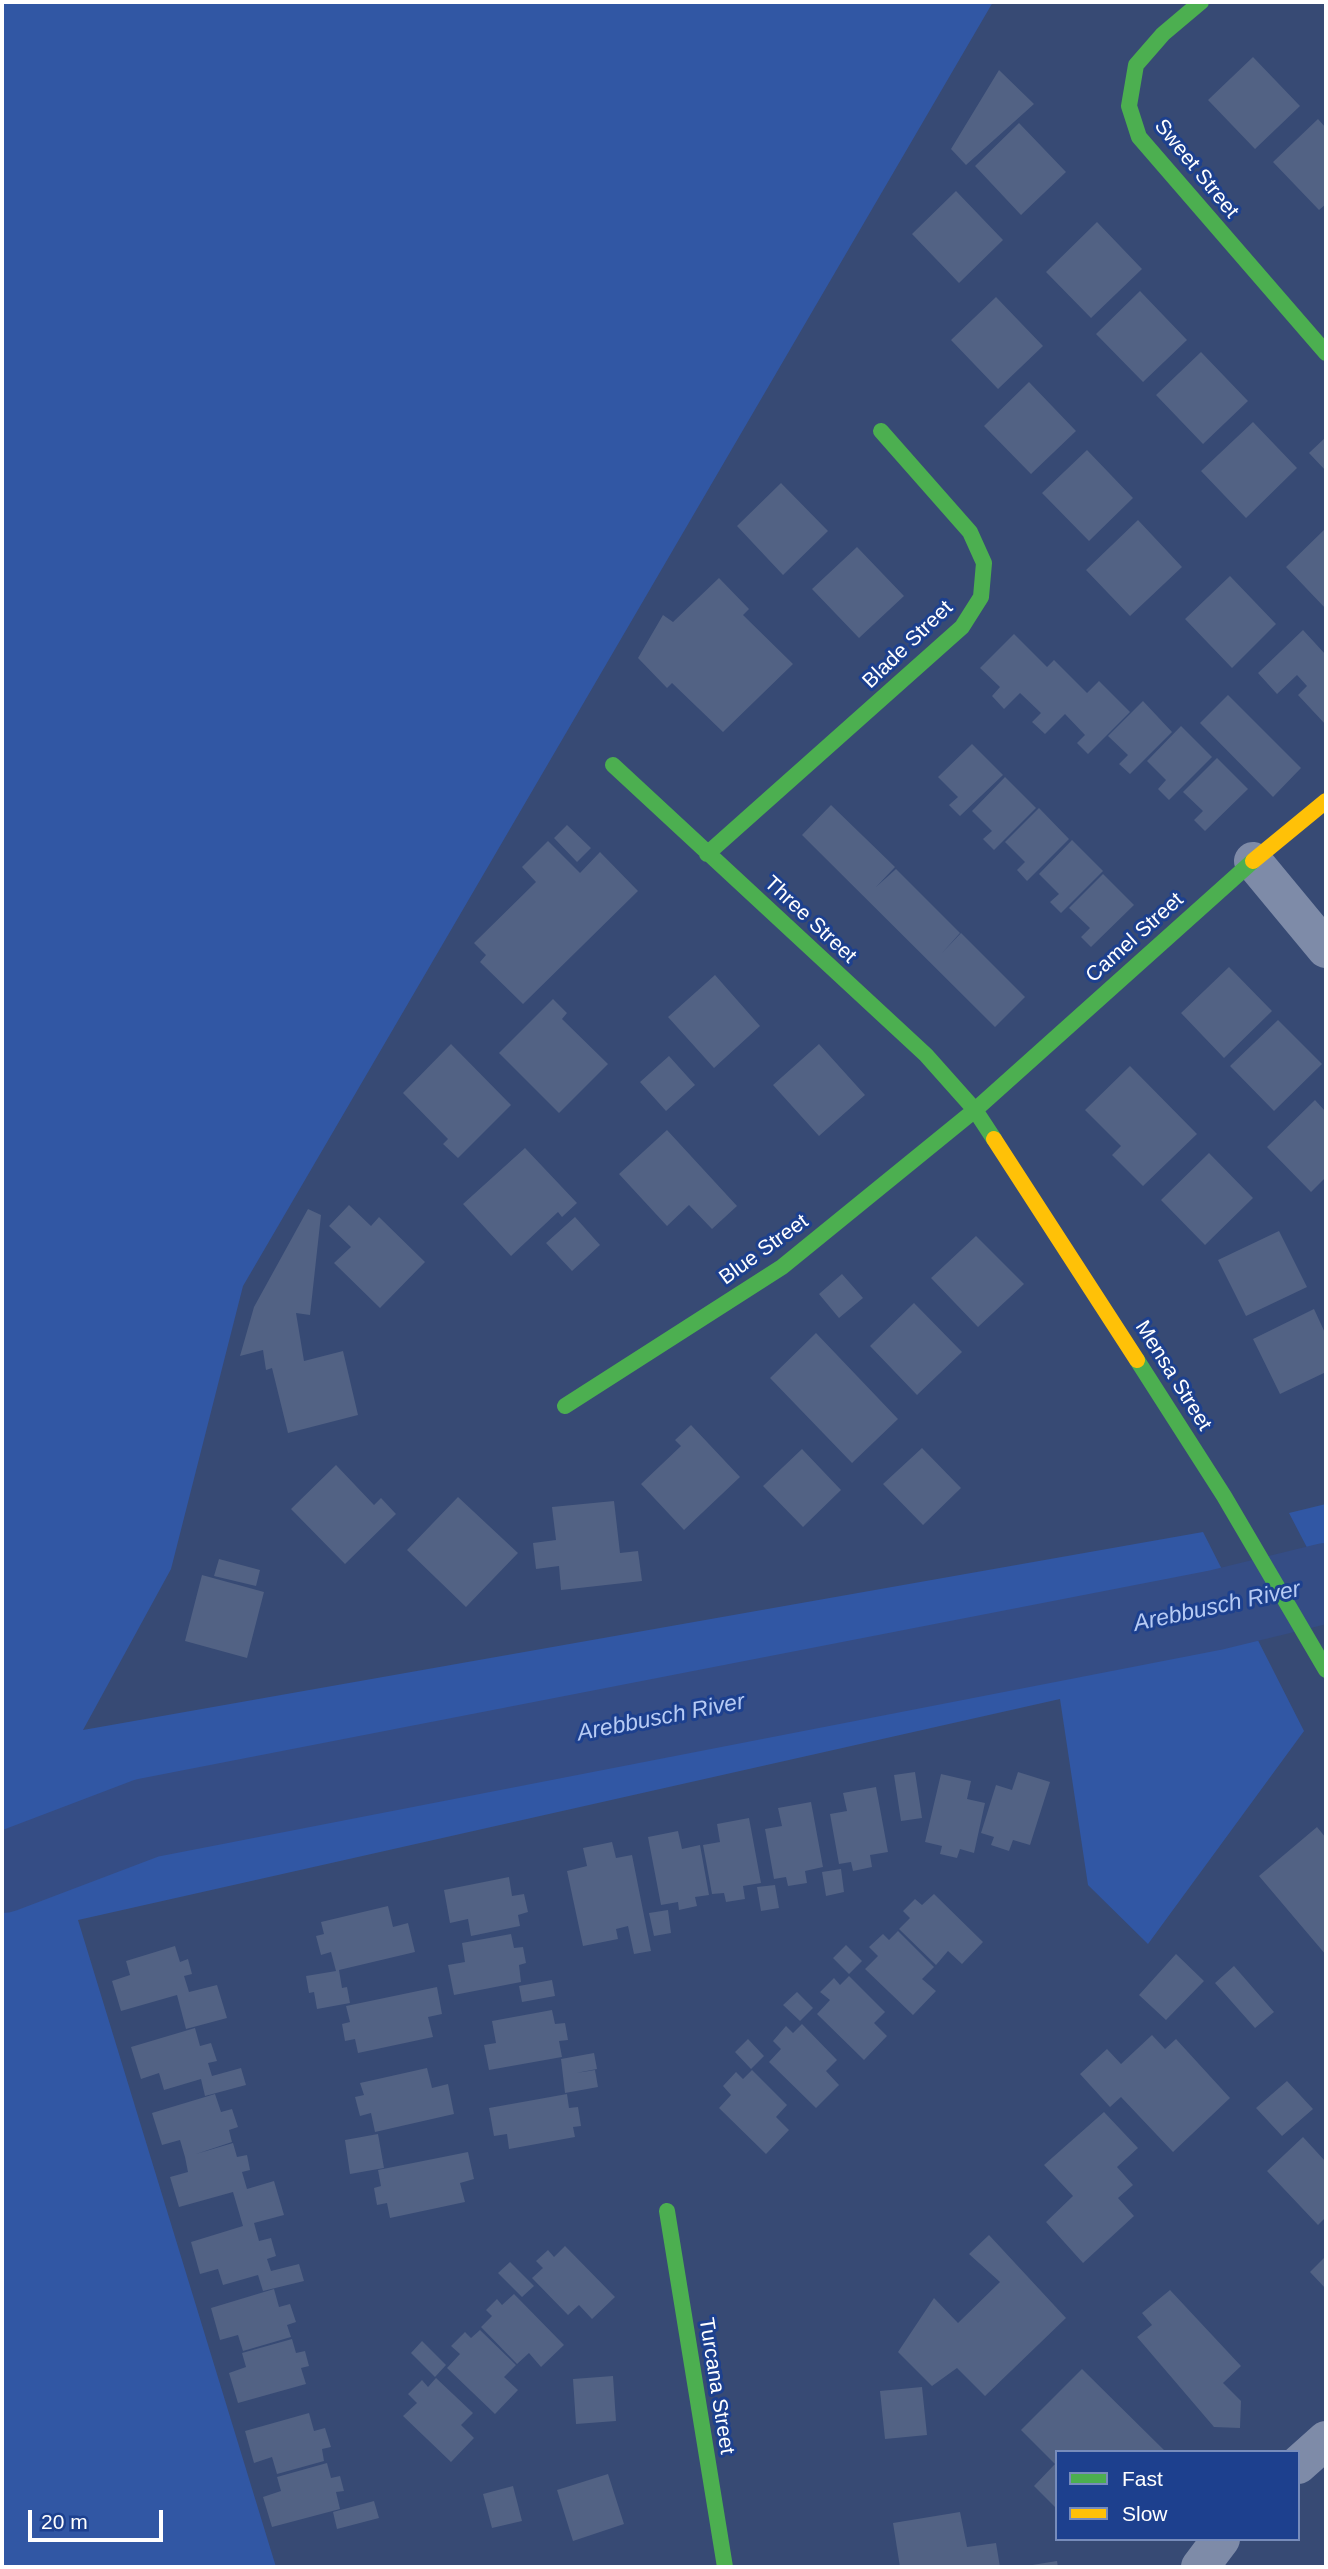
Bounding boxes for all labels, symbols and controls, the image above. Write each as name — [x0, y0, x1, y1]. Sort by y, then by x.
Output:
street label: Sweet Street — [1148, 114, 1244, 224]
street label: Blade Street — [858, 596, 958, 694]
street label: Three Street — [759, 871, 861, 969]
street label: Camel Street — [1081, 888, 1189, 988]
street label: Blue Street — [715, 1209, 813, 1291]
street label: Mensa Street — [1129, 1316, 1217, 1436]
water label: Arebbusch River — [1131, 1576, 1303, 1638]
water label: Arebbusch River — [575, 1688, 747, 1748]
street label: Turcana Street — [693, 2316, 739, 2456]
legend — [1055, 2450, 1300, 2541]
text: Fast — [1122, 2467, 1163, 2490]
scale bar — [32, 2496, 166, 2540]
text: Slow — [1122, 2502, 1168, 2525]
text: 20 m — [41, 2510, 88, 2533]

